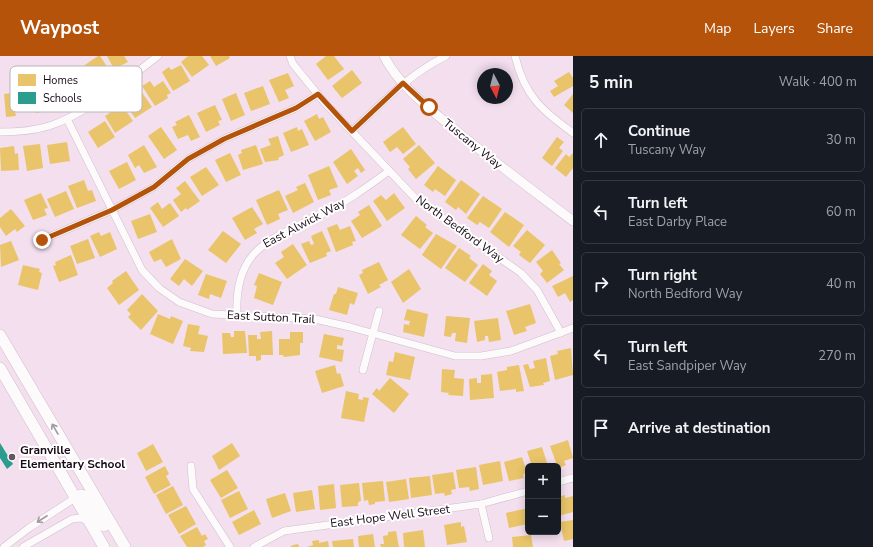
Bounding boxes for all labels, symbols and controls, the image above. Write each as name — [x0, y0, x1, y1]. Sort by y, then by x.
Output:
text: Waypost — [20, 15, 99, 41]
text: Map — [704, 19, 731, 38]
text: Layers — [753, 19, 795, 38]
text: Share — [817, 19, 853, 38]
legend — [10, 66, 142, 112]
north arrow — [477, 68, 513, 104]
text: 5 min — [589, 71, 633, 94]
text: Homes — [43, 73, 78, 88]
text: Walk · 400 m — [779, 73, 857, 91]
text: Schools — [43, 91, 82, 106]
route start — [420, 98, 438, 116]
street label: Tuscany Way — [440, 115, 507, 173]
text: Continue — [628, 121, 690, 141]
icon: ahead — [590, 129, 612, 151]
text: 30 m — [826, 131, 856, 149]
text: Tuscany Way — [628, 141, 706, 159]
street label: North Bedford Way — [413, 192, 508, 267]
text: Turn left — [628, 193, 687, 213]
street label: East Alwick Way — [260, 194, 349, 251]
icon: left — [590, 201, 612, 223]
text: 60 m — [826, 203, 856, 221]
text: East Darby Place — [628, 213, 727, 231]
route end — [33, 231, 51, 249]
text: Turn right — [628, 265, 697, 285]
icon: right — [590, 273, 612, 295]
text: 40 m — [826, 275, 856, 293]
text: North Bedford Way — [628, 285, 742, 303]
street label: East Sutton Trail — [226, 307, 316, 327]
text: Turn left — [628, 337, 687, 357]
icon: left — [590, 345, 612, 367]
text: 270 m — [818, 347, 856, 365]
text: East Sandpiper Way — [628, 357, 746, 375]
icon: arrive — [590, 417, 612, 439]
text: Arrive at destination — [628, 418, 771, 438]
one-way arrow — [51, 423, 59, 435]
place label: Granville Elementary School — [20, 442, 125, 472]
marker: Granville Elementary School — [7, 452, 17, 462]
map controls — [525, 463, 561, 535]
button: + — [525, 463, 561, 499]
button: − — [525, 499, 561, 535]
street label: East Hope Well Street — [329, 501, 451, 531]
one-way arrow — [37, 515, 48, 523]

